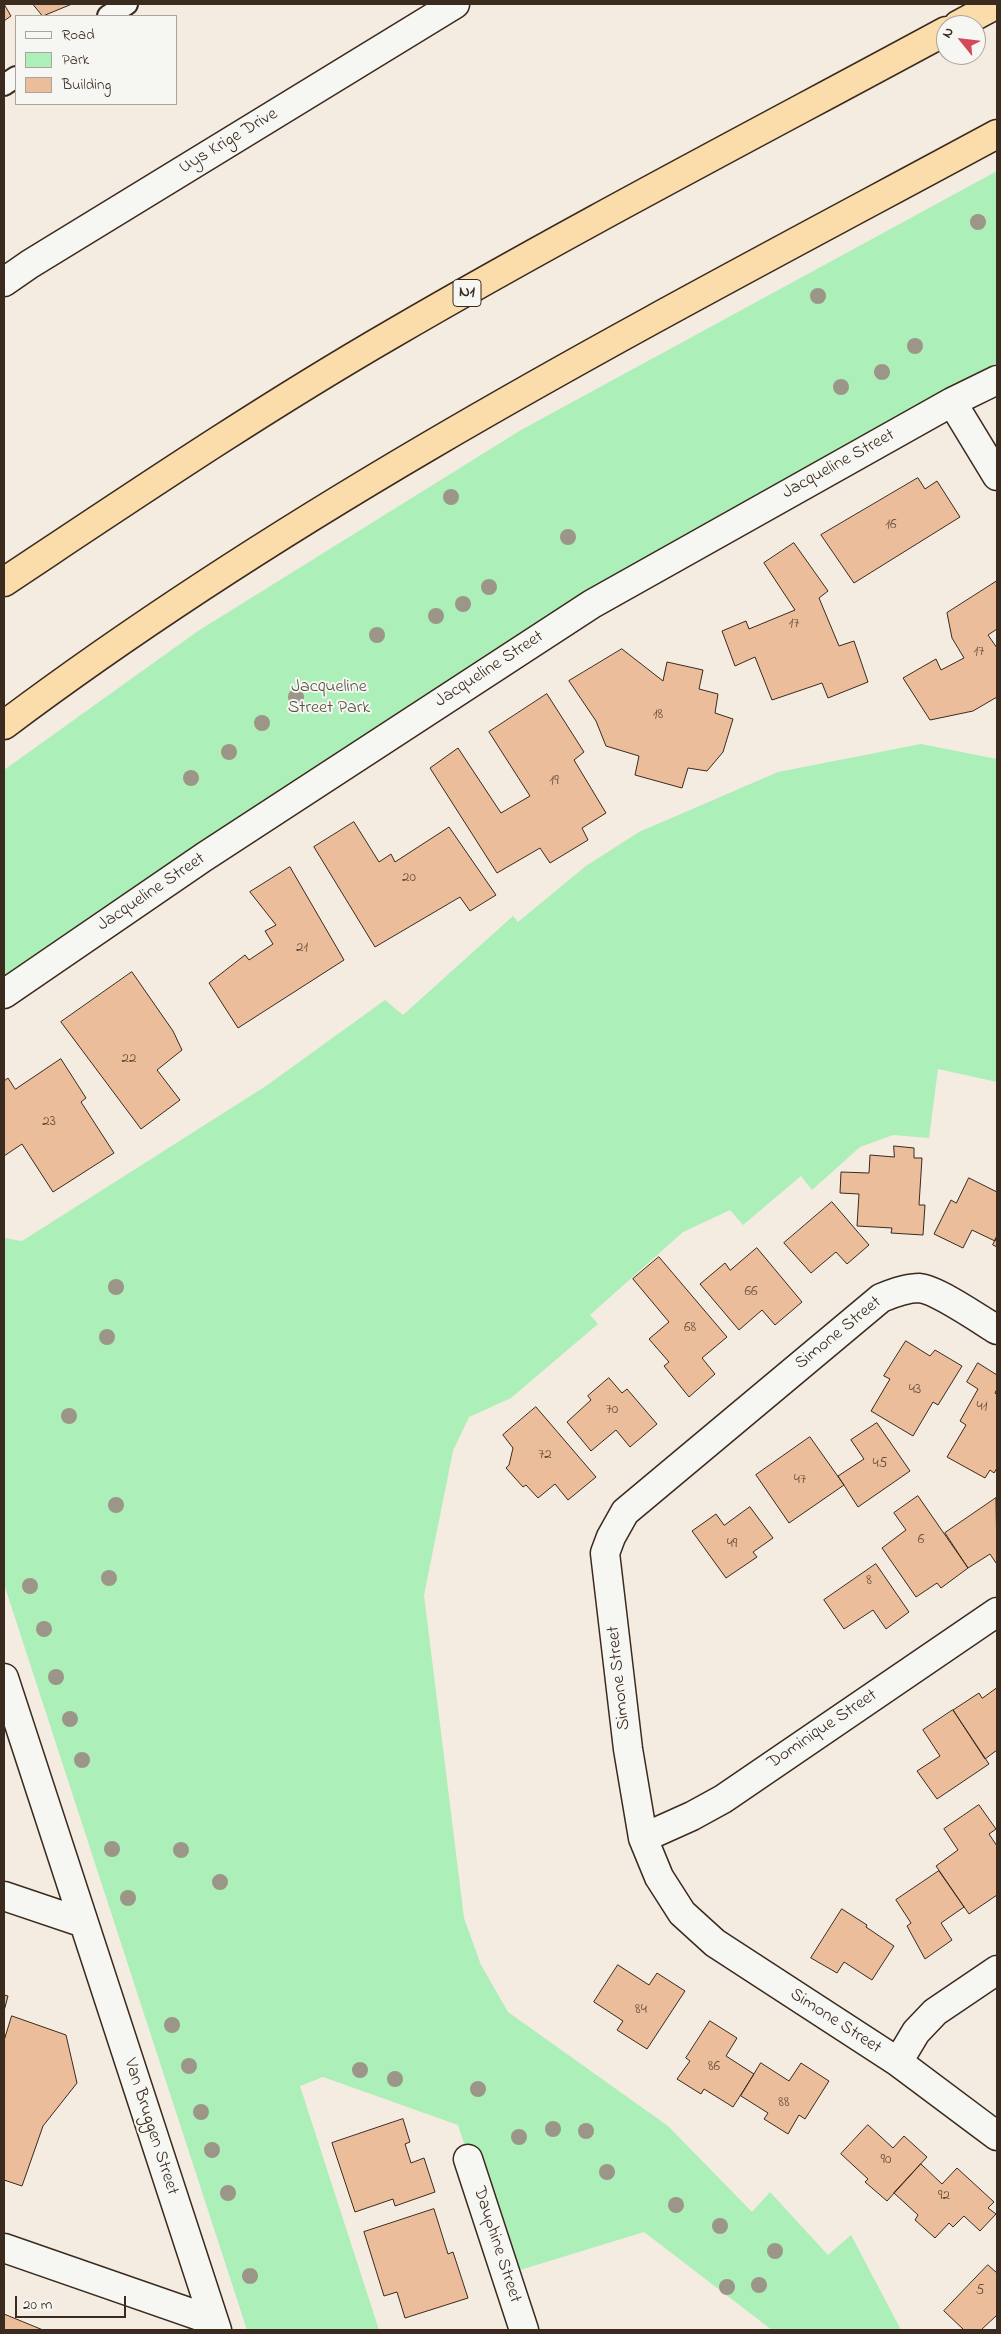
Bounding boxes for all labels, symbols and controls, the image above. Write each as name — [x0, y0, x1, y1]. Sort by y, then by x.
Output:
legend — [15, 15, 178, 105]
north arrow — [936, 15, 986, 65]
text: Road — [62, 24, 95, 46]
text: N — [937, 24, 960, 42]
text: Park — [62, 49, 89, 71]
text: Building — [62, 74, 111, 96]
street label: Uys Krige Drive — [176, 104, 282, 180]
road number: N1 — [453, 280, 481, 306]
street label: Jacqueline Street — [779, 425, 899, 505]
house number: 16 — [885, 517, 897, 535]
house number: 17 — [789, 616, 799, 634]
street label: Jacqueline Street — [432, 627, 548, 713]
house number: 17 — [974, 644, 984, 662]
park label: Jacqueline Street Park — [288, 677, 370, 720]
house number: 18 — [653, 707, 663, 725]
house number: 19 — [549, 773, 559, 791]
street label: Jacqueline Street — [94, 849, 210, 937]
house number: 20 — [402, 870, 416, 888]
house number: 21 — [296, 940, 308, 958]
house number: 22 — [122, 1051, 136, 1069]
house number: 23 — [42, 1114, 56, 1132]
house number: 66 — [744, 1284, 758, 1302]
street label: Simone Street — [791, 1293, 887, 1375]
house number: 68 — [684, 1320, 696, 1338]
house number: 43 — [909, 1382, 921, 1400]
house number: 41 — [977, 1399, 987, 1417]
house number: 70 — [606, 1402, 618, 1420]
house number: 72 — [538, 1447, 552, 1465]
house number: 45 — [873, 1456, 887, 1474]
house number: 47 — [794, 1472, 806, 1490]
house number: 6 — [918, 1532, 924, 1550]
house number: 49 — [727, 1536, 737, 1554]
house number: 8 — [866, 1573, 872, 1591]
street label: Simone Street — [604, 1625, 636, 1731]
street label: Dominique Street — [764, 1685, 882, 1775]
street label: Simone Street — [785, 1984, 885, 2060]
house number: 84 — [635, 2002, 647, 2020]
street label: Van Bruggen Street — [118, 2056, 182, 2198]
house number: 86 — [708, 2059, 720, 2077]
house number: 88 — [778, 2095, 790, 2113]
house number: 90 — [881, 2152, 891, 2170]
street label: Dauphine Street — [467, 2184, 525, 2306]
house number: 92 — [938, 2188, 950, 2206]
house number: 5 — [976, 2283, 984, 2301]
scale bar — [18, 2286, 129, 2318]
text: 20 m — [23, 2294, 52, 2316]

